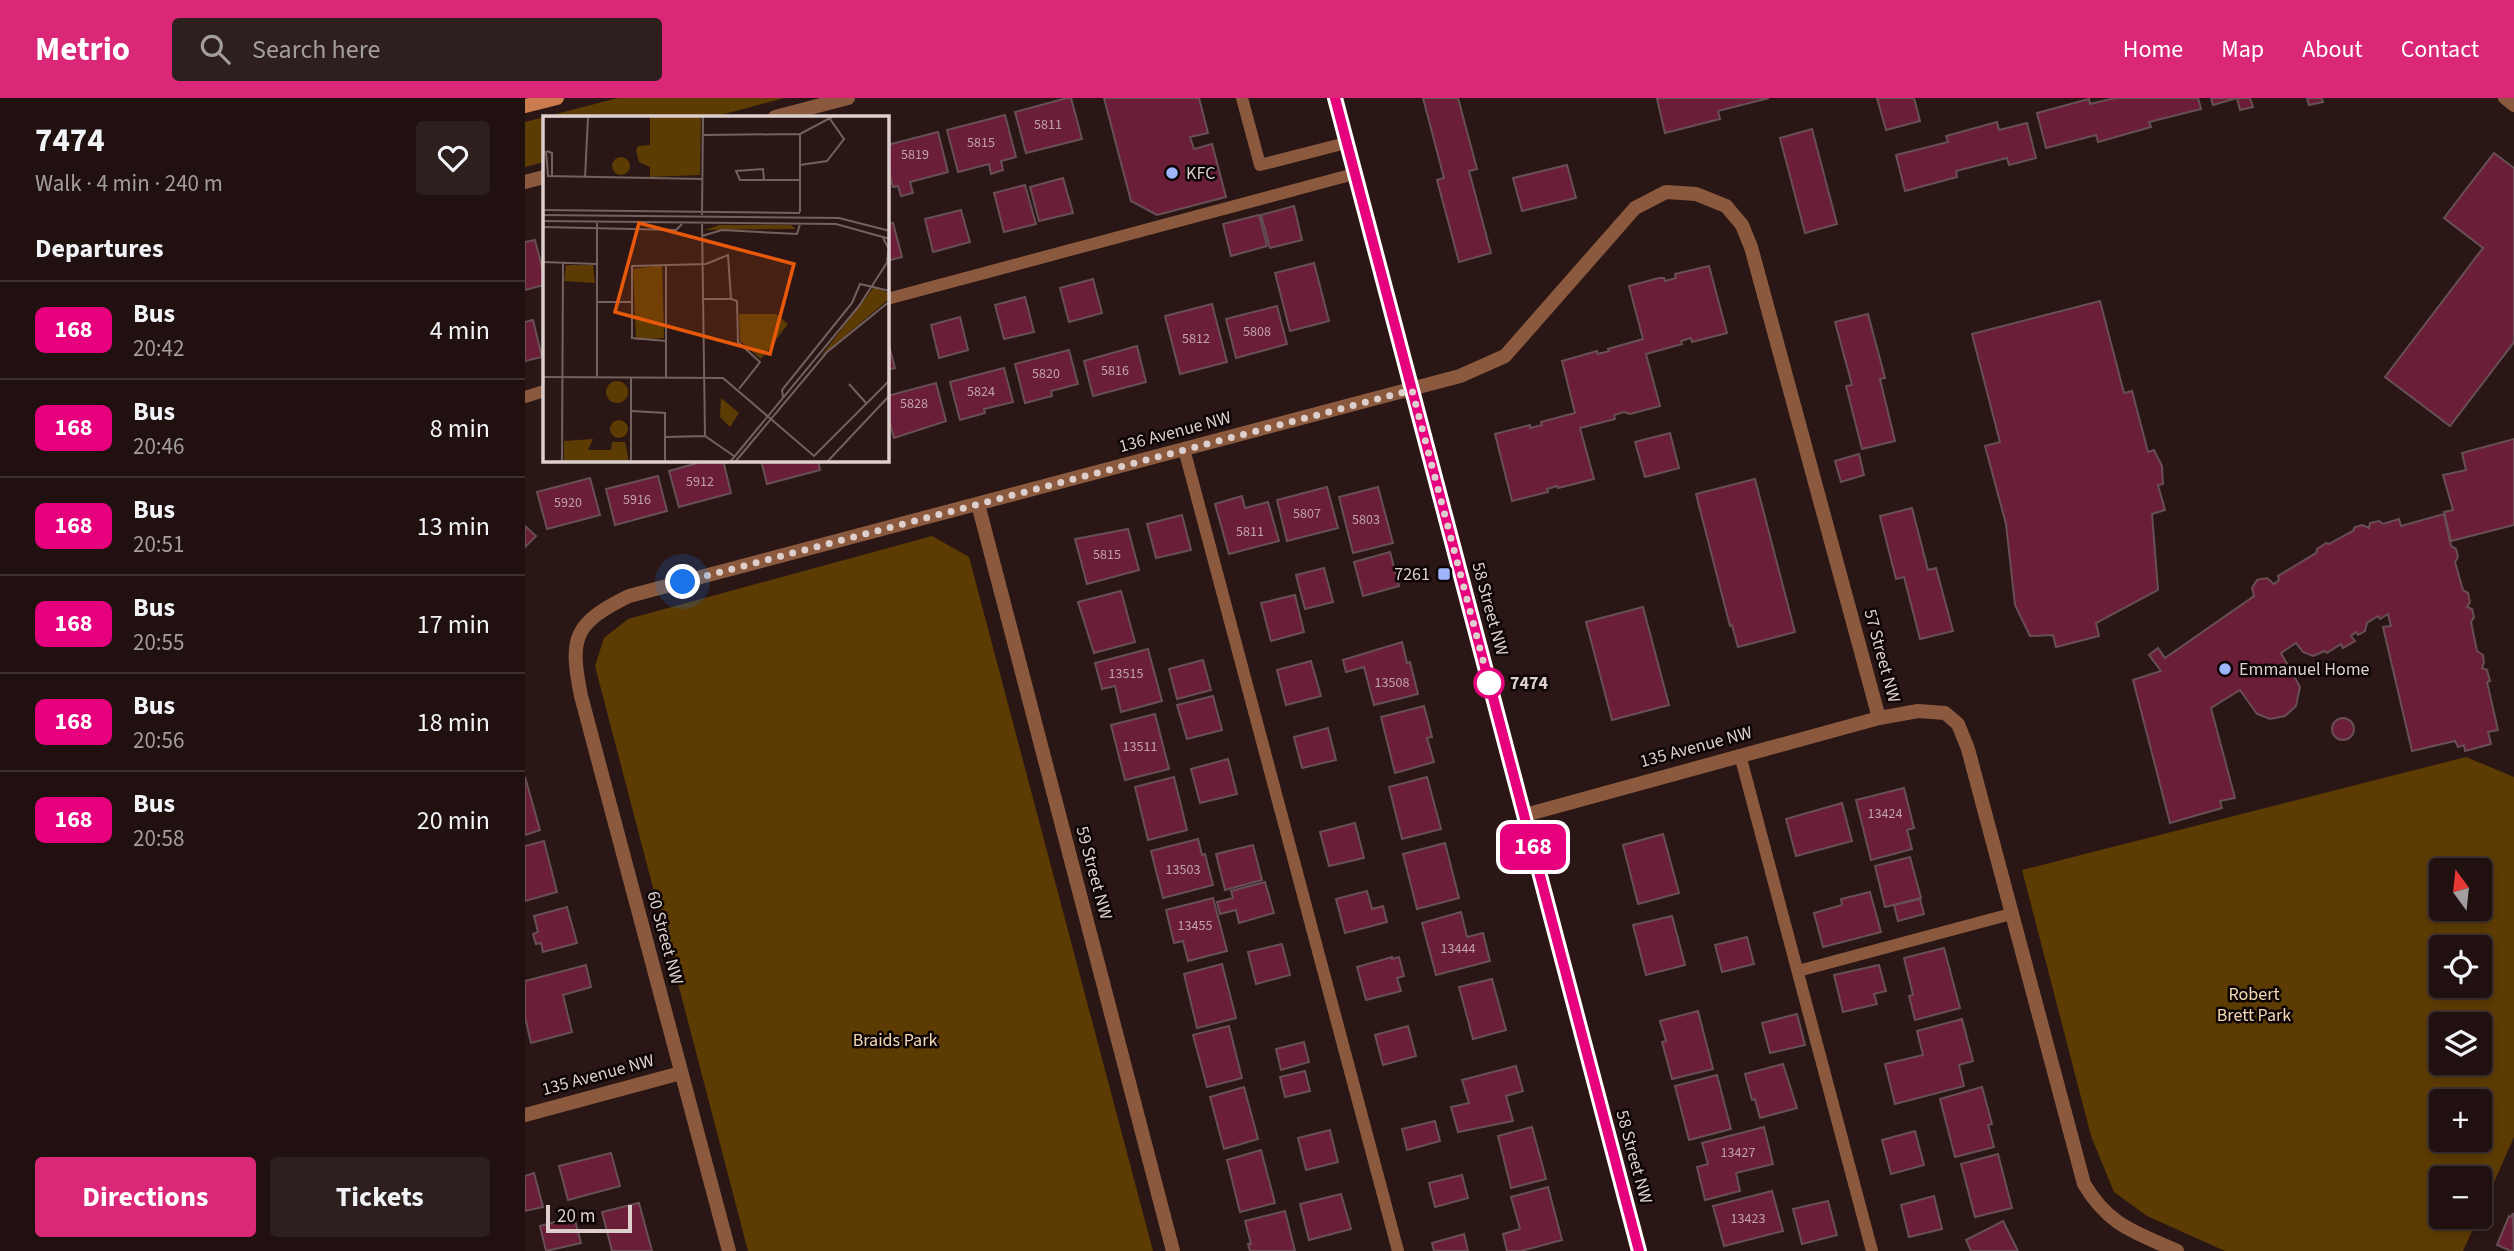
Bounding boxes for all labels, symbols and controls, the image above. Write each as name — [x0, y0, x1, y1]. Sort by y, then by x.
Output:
search box — [172, 18, 662, 81]
text: Metrio — [35, 26, 130, 73]
icon: search — [196, 30, 234, 68]
text: Search here — [252, 31, 380, 68]
text: Home — [2123, 32, 2183, 67]
text: Map — [2221, 32, 2264, 67]
text: About — [2302, 32, 2363, 67]
text: Contact — [2401, 32, 2479, 67]
house number: 5811 — [1034, 115, 1062, 135]
inset map — [543, 116, 889, 462]
text: 7474 — [35, 117, 105, 164]
button: heart — [416, 121, 490, 195]
house number: 5815 — [967, 133, 995, 153]
house number: 5819 — [901, 145, 929, 165]
place label: KFC — [1186, 161, 1215, 186]
marker: KFC — [1164, 165, 1180, 181]
text: Walk · 4 min · 240 m — [35, 167, 223, 200]
text: Departures — [35, 230, 163, 267]
text: Bus — [133, 295, 175, 332]
text: 168 — [54, 312, 93, 347]
text: 4 min — [430, 312, 490, 349]
house number: 5808 — [1243, 322, 1271, 342]
house number: 5812 — [1182, 329, 1210, 349]
text: 20:42 — [133, 332, 184, 365]
house number: 5816 — [1101, 361, 1129, 381]
house number: 5820 — [1032, 364, 1060, 384]
house number: 5824 — [967, 382, 995, 402]
text: Bus — [133, 393, 175, 430]
house number: 5828 — [900, 394, 928, 414]
street label: 136 Avenue NW — [1116, 405, 1234, 459]
text: 168 — [54, 410, 93, 445]
text: 8 min — [430, 410, 490, 447]
text: 20:46 — [133, 430, 184, 463]
house number: 5912 — [686, 472, 714, 492]
house number: 5916 — [623, 490, 651, 510]
text: Bus — [133, 491, 175, 528]
house number: 5920 — [554, 493, 582, 513]
house number: 5807 — [1293, 504, 1321, 524]
text: 168 — [54, 508, 93, 543]
text: 13 min — [417, 508, 490, 545]
house number: 5803 — [1352, 510, 1380, 530]
house number: 5811 — [1236, 522, 1264, 542]
text: 20:51 — [133, 528, 184, 561]
house number: 5815 — [1093, 545, 1121, 565]
street label: 58 Street NW — [1466, 559, 1514, 659]
place label: 7261 — [1394, 562, 1430, 587]
your location — [665, 564, 700, 599]
marker: 7261 — [1436, 566, 1452, 582]
text: Bus — [133, 589, 175, 626]
text: 168 — [54, 606, 93, 641]
text: 17 min — [417, 606, 490, 643]
street label: 57 Street NW — [1858, 606, 1906, 706]
text: 20:55 — [133, 626, 184, 659]
place label: Emmanuel Home — [2239, 657, 2370, 682]
marker: Emmanuel Home — [2217, 661, 2233, 677]
house number: 13515 — [1109, 664, 1143, 684]
marker: 7474 — [1474, 668, 1504, 698]
place label: 7474 — [1510, 671, 1549, 696]
house number: 13508 — [1375, 673, 1409, 693]
text: Bus — [133, 687, 175, 724]
text: 168 — [54, 704, 93, 739]
text: 18 min — [417, 704, 490, 741]
street label: 135 Avenue NW — [1637, 720, 1755, 774]
text: 20:56 — [133, 724, 184, 757]
house number: 13511 — [1123, 737, 1157, 757]
text: Bus — [133, 785, 175, 822]
text: 168 — [54, 802, 93, 837]
text: 20 min — [417, 802, 490, 839]
house number: 13424 — [1868, 804, 1902, 824]
text: 20:58 — [133, 822, 184, 855]
street label: 59 Street NW — [1070, 823, 1118, 923]
line badge: 168 — [1493, 824, 1573, 870]
text: 168 — [1514, 829, 1552, 864]
north arrow — [2429, 858, 2492, 920]
map controls — [2429, 858, 2492, 1229]
house number: 13503 — [1166, 860, 1200, 880]
street label: 60 Street NW — [641, 888, 689, 988]
house number: 13455 — [1178, 916, 1212, 936]
button: locate — [2429, 935, 2492, 998]
house number: 13444 — [1441, 939, 1475, 959]
park label: Robert Brett Park — [2217, 982, 2291, 1028]
button: layers — [2429, 1012, 2492, 1075]
park label: Braids Park — [853, 1028, 937, 1053]
street label: 135 Avenue NW — [539, 1048, 657, 1102]
button: + — [2429, 1089, 2492, 1152]
street label: 58 Street NW — [1610, 1107, 1658, 1207]
house number: 13427 — [1721, 1143, 1755, 1163]
button: Directions — [35, 1157, 256, 1237]
button: Tickets — [270, 1157, 490, 1237]
button: − — [2429, 1166, 2492, 1229]
scale bar — [546, 1202, 632, 1234]
text: 20 m — [557, 1203, 595, 1230]
house number: 13423 — [1731, 1209, 1765, 1229]

